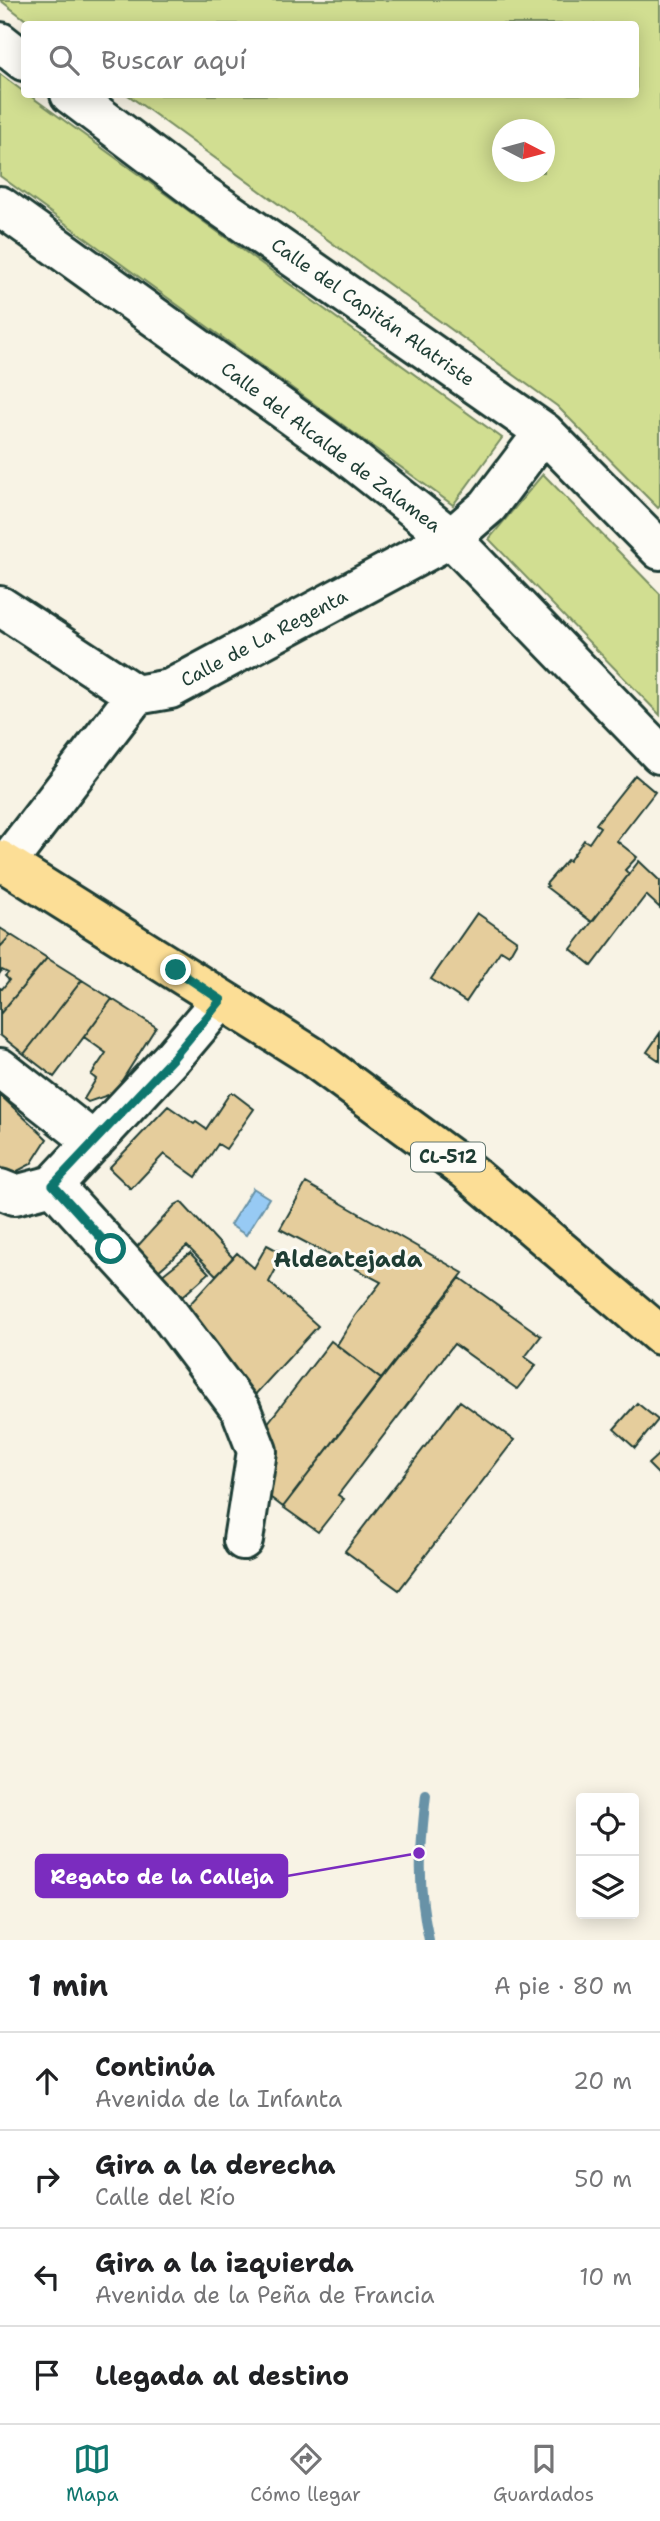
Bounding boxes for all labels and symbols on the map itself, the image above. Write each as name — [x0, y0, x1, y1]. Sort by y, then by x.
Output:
north arrow — [492, 119, 555, 182]
street label: Calle del Capitán Alatriste — [266, 232, 480, 392]
street label: Calle del Alcalde de Zalamea — [216, 356, 446, 538]
street label: Calle de La Regenta — [176, 583, 352, 693]
route end — [160, 954, 191, 985]
road number: CL-512 — [411, 1142, 485, 1172]
route start — [95, 1233, 126, 1264]
district label: Aldeatejada — [274, 1244, 423, 1274]
callout: Regato de la Calleja — [36, 1855, 287, 1897]
text: Regato de la Calleja — [50, 1863, 274, 1891]

